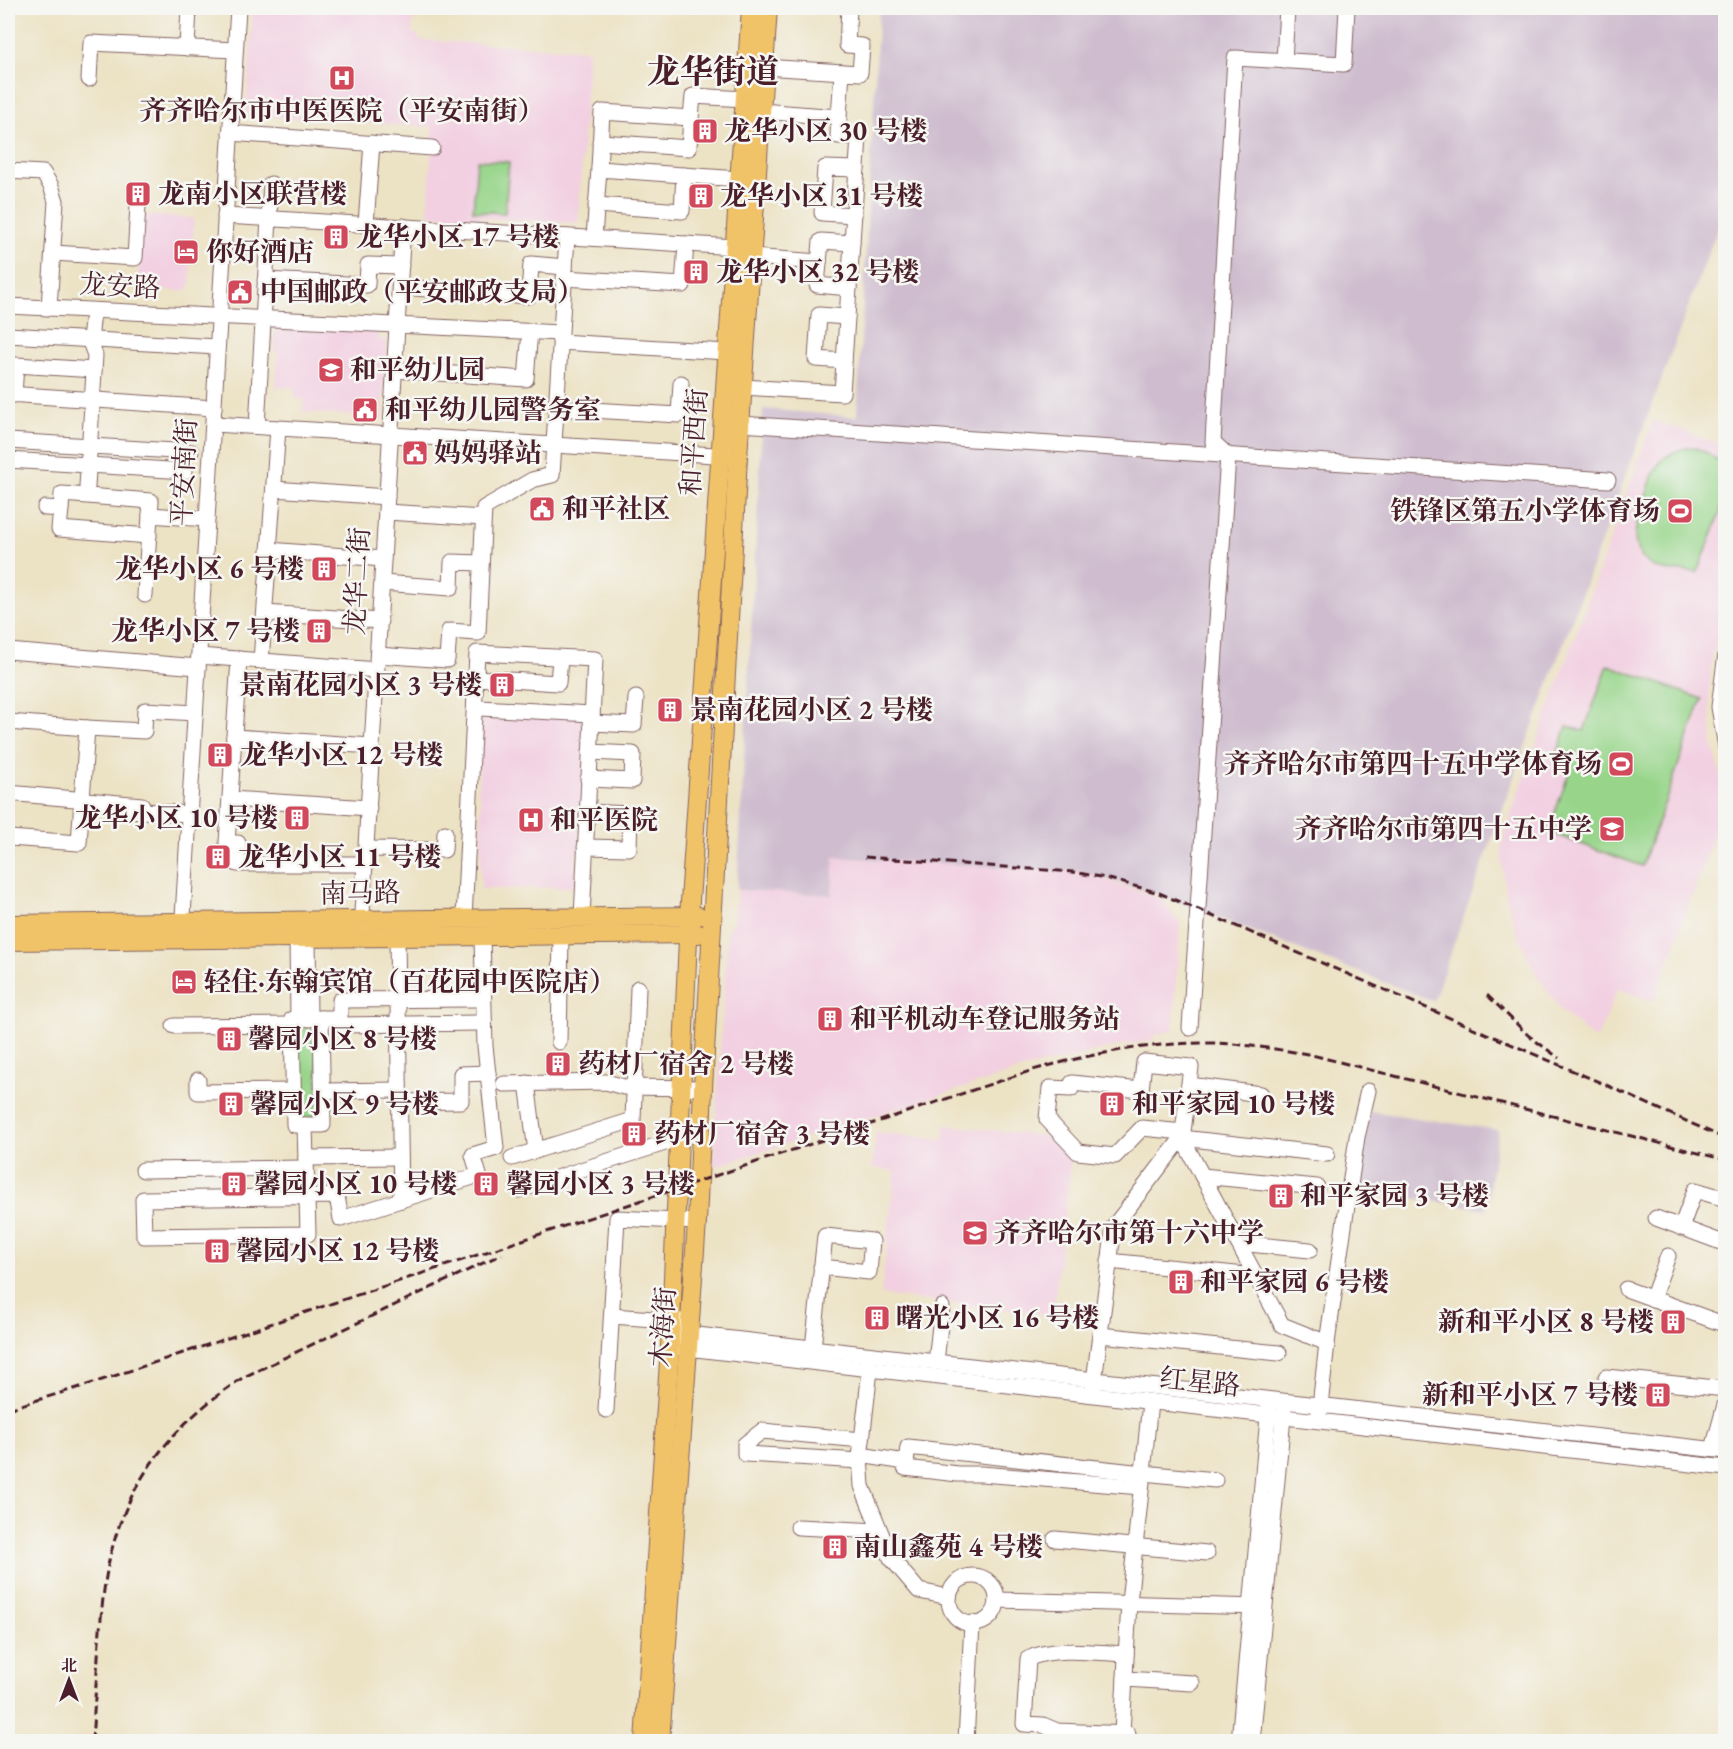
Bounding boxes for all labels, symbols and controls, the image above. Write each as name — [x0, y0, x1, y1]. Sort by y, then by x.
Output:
district label: 龙华街道 — [647, 50, 779, 93]
hospital icon: 齐齐哈尔市中医医院（平安南街） — [327, 63, 357, 93]
place label: 齐齐哈尔市中医医院（平安南街） — [140, 93, 545, 128]
place label: 龙华小区 30 号楼 — [724, 113, 927, 148]
building icon: 龙华小区 30 号楼 — [690, 116, 720, 146]
place label: 龙南小区联营楼 — [158, 176, 347, 211]
place label: 龙华小区 31 号楼 — [720, 178, 923, 213]
building icon: 龙南小区联营楼 — [123, 179, 153, 209]
building icon: 龙华小区 31 号楼 — [686, 181, 716, 211]
place label: 龙华小区 17 号楼 — [356, 219, 559, 254]
building icon: 龙华小区 17 号楼 — [321, 222, 351, 252]
place label: 你好酒店 — [206, 234, 314, 269]
hotel icon: 你好酒店 — [171, 237, 201, 267]
place label: 龙华小区 32 号楼 — [716, 254, 919, 289]
building icon: 龙华小区 32 号楼 — [681, 257, 711, 287]
street label: 龙安路 — [79, 266, 161, 305]
place label: 中国邮政（平安邮政支局） — [260, 274, 584, 309]
public building icon: 中国邮政（平安邮政支局） — [225, 277, 255, 307]
place label: 和平幼儿园 — [350, 352, 485, 387]
school or university icon: 和平幼儿园 — [316, 355, 346, 385]
street label: 和平西街 — [672, 387, 715, 497]
place label: 和平幼儿园警务室 — [385, 392, 601, 427]
public building icon: 和平幼儿园警务室 — [350, 395, 380, 425]
street label: 平安南街 — [163, 417, 204, 527]
place label: 妈妈驿站 — [434, 435, 542, 470]
public building icon: 妈妈驿站 — [400, 438, 430, 468]
place label: 和平社区 — [562, 491, 670, 526]
place label: 铁锋区第五小学体育场 — [1390, 493, 1660, 528]
public building icon: 和平社区 — [527, 494, 557, 524]
sports icon: 铁锋区第五小学体育场 — [1665, 496, 1695, 526]
street label: 龙华二街 — [336, 526, 377, 636]
place label: 龙华小区 6 号楼 — [115, 551, 304, 586]
building icon: 龙华小区 6 号楼 — [309, 554, 339, 584]
place label: 龙华小区 7 号楼 — [111, 613, 300, 648]
building icon: 龙华小区 7 号楼 — [304, 616, 334, 646]
place label: 景南花园小区 3 号楼 — [239, 667, 482, 702]
building icon: 景南花园小区 3 号楼 — [487, 670, 517, 700]
place label: 景南花园小区 2 号楼 — [690, 692, 933, 727]
building icon: 景南花园小区 2 号楼 — [655, 695, 685, 725]
place label: 龙华小区 12 号楼 — [240, 737, 443, 772]
building icon: 龙华小区 12 号楼 — [205, 740, 235, 770]
place label: 齐齐哈尔市第四十五中学体育场 — [1224, 746, 1602, 781]
sports icon: 齐齐哈尔市第四十五中学体育场 — [1606, 749, 1636, 779]
place label: 龙华小区 10 号楼 — [75, 800, 278, 835]
place label: 和平医院 — [550, 802, 658, 837]
building icon: 龙华小区 10 号楼 — [282, 803, 312, 833]
hospital icon: 和平医院 — [516, 805, 546, 835]
place label: 齐齐哈尔市第四十五中学 — [1295, 811, 1592, 846]
school or university icon: 齐齐哈尔市第四十五中学 — [1597, 814, 1627, 844]
place label: 龙华小区 11 号楼 — [238, 839, 441, 874]
building icon: 龙华小区 11 号楼 — [203, 842, 233, 872]
street label: 南马路 — [319, 874, 401, 911]
place label: 轻住·东翰宾馆（百花园中医院店） — [204, 964, 616, 999]
hotel icon: 轻住·东翰宾馆（百花园中医院店） — [169, 967, 199, 997]
place label: 和平机动车登记服务站 — [850, 1001, 1120, 1036]
building icon: 和平机动车登记服务站 — [815, 1004, 845, 1034]
place label: 馨园小区 8 号楼 — [248, 1021, 437, 1056]
building icon: 馨园小区 8 号楼 — [214, 1024, 244, 1054]
place label: 药材厂宿舍 2 号楼 — [578, 1046, 794, 1081]
building icon: 药材厂宿舍 2 号楼 — [543, 1049, 573, 1079]
place label: 馨园小区 9 号楼 — [250, 1086, 439, 1121]
place label: 和平家园 10 号楼 — [1132, 1086, 1335, 1121]
building icon: 馨园小区 9 号楼 — [216, 1089, 246, 1119]
building icon: 和平家园 10 号楼 — [1097, 1089, 1127, 1119]
place label: 药材厂宿舍 3 号楼 — [654, 1116, 870, 1151]
building icon: 药材厂宿舍 3 号楼 — [619, 1119, 649, 1149]
place label: 馨园小区 10 号楼 — [254, 1166, 457, 1201]
place label: 馨园小区 3 号楼 — [506, 1166, 695, 1201]
building icon: 馨园小区 10 号楼 — [219, 1169, 249, 1199]
building icon: 馨园小区 3 号楼 — [471, 1169, 501, 1199]
place label: 和平家园 3 号楼 — [1300, 1178, 1489, 1213]
building icon: 和平家园 3 号楼 — [1266, 1181, 1296, 1211]
place label: 齐齐哈尔市第十六中学 — [994, 1215, 1264, 1250]
school or university icon: 齐齐哈尔市第十六中学 — [960, 1218, 990, 1248]
place label: 馨园小区 12 号楼 — [236, 1233, 439, 1268]
building icon: 馨园小区 12 号楼 — [202, 1236, 232, 1266]
place label: 和平家园 6 号楼 — [1200, 1264, 1389, 1299]
building icon: 和平家园 6 号楼 — [1166, 1267, 1196, 1297]
street label: 木海街 — [642, 1285, 683, 1369]
place label: 曙光小区 16 号楼 — [896, 1300, 1099, 1335]
building icon: 曙光小区 16 号楼 — [862, 1303, 892, 1333]
place label: 新和平小区 8 号楼 — [1438, 1304, 1654, 1339]
building icon: 新和平小区 8 号楼 — [1658, 1307, 1688, 1337]
street label: 红星路 — [1158, 1360, 1242, 1403]
place label: 新和平小区 7 号楼 — [1422, 1377, 1638, 1412]
building icon: 新和平小区 7 号楼 — [1643, 1380, 1673, 1410]
place label: 南山鑫苑 4 号楼 — [854, 1529, 1043, 1564]
building icon: 南山鑫苑 4 号楼 — [820, 1532, 850, 1562]
north arrow — [39, 1650, 99, 1710]
text: 北 — [61, 1655, 77, 1676]

